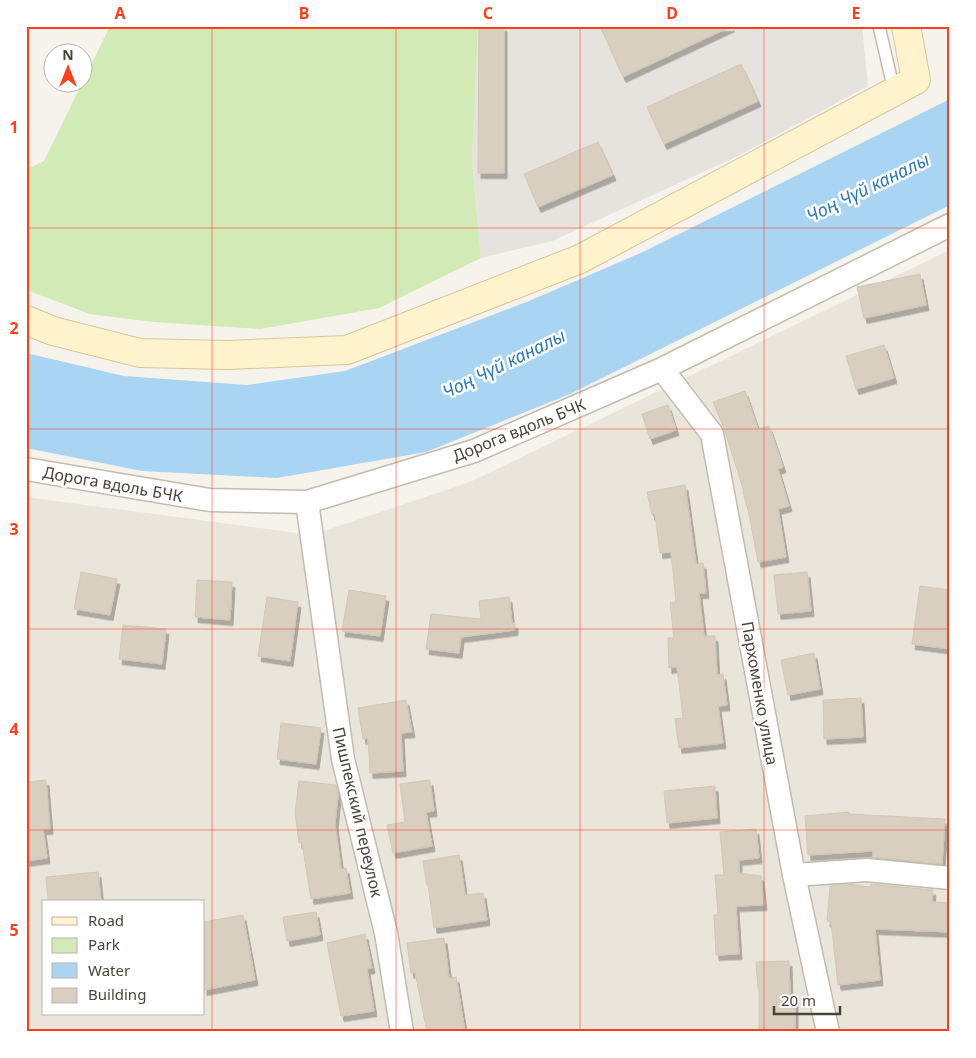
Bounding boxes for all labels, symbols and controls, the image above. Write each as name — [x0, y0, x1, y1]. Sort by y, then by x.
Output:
text: A — [114, 2, 126, 24]
text: B — [299, 2, 309, 24]
text: C — [483, 2, 493, 24]
text: D — [666, 2, 678, 24]
text: E — [852, 2, 861, 24]
north arrow — [42, 42, 92, 92]
text: N — [62, 45, 74, 64]
text: 1 — [9, 116, 19, 138]
water label: Чоң Чүй каналы — [802, 147, 933, 227]
text: 2 — [9, 317, 19, 339]
water label: Чоң Чүй каналы — [438, 323, 569, 403]
street label: Дорога вдоль БЧК — [449, 393, 589, 467]
street label: Дорога вдоль БЧК — [41, 461, 185, 507]
text: 3 — [9, 518, 19, 540]
street label: Пархоменко улица — [737, 619, 783, 767]
text: 4 — [9, 718, 19, 740]
street label: Пишпекский переулок — [328, 725, 388, 900]
legend — [42, 900, 205, 1016]
text: Road — [88, 910, 124, 930]
text: 5 — [9, 919, 19, 941]
text: Park — [88, 934, 120, 954]
text: Water — [88, 960, 130, 980]
scale bar — [774, 983, 840, 1015]
text: Building — [88, 984, 146, 1004]
text: 20 m — [781, 990, 816, 1010]

